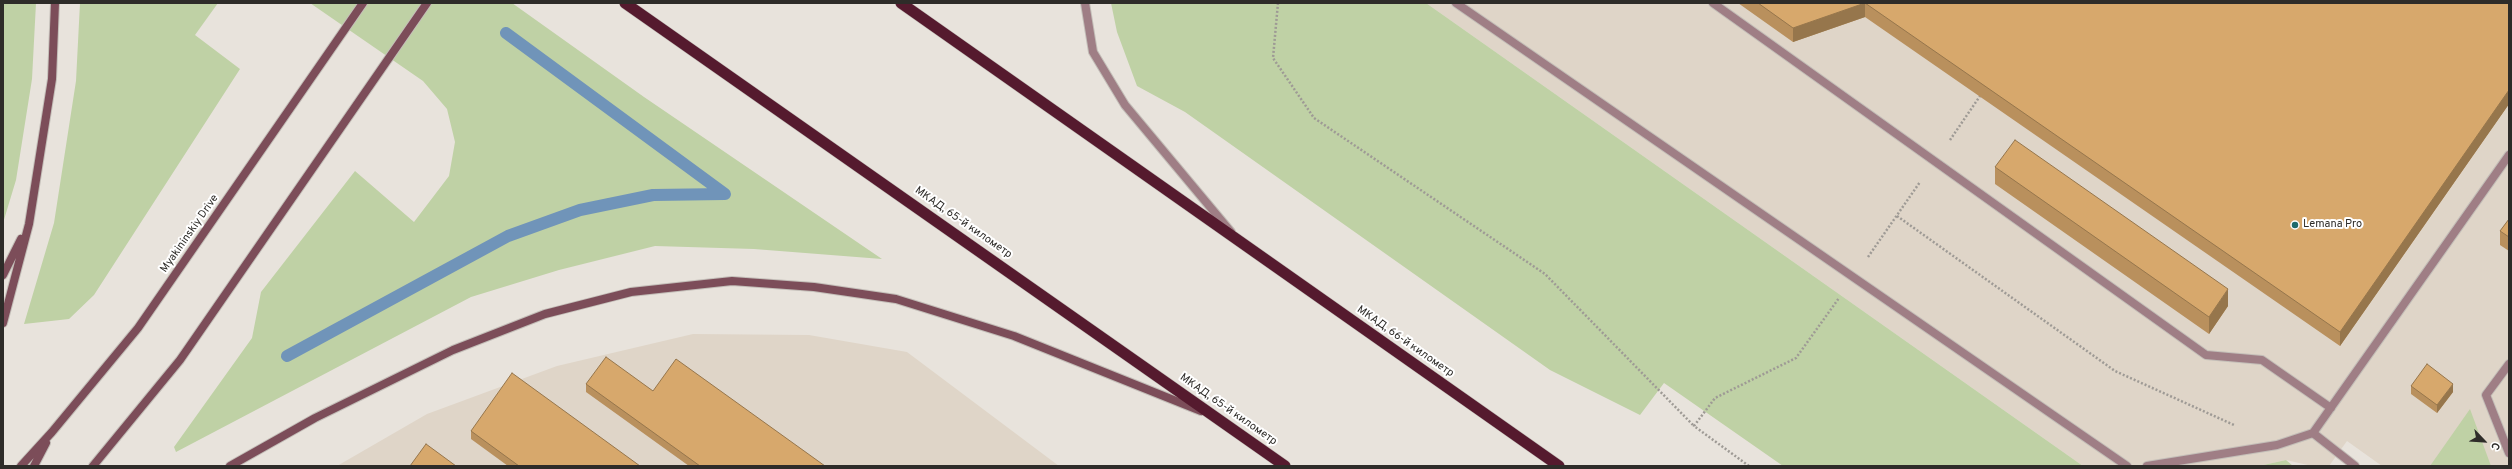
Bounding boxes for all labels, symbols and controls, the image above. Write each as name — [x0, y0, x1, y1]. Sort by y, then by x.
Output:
street label: МКАД, 65-й километр — [912, 184, 1014, 262]
street label: Myakininskiy Drive — [158, 192, 222, 276]
place label: Lemana Pro — [2303, 218, 2362, 232]
marker: Lemana Pro — [2290, 220, 2300, 230]
street label: МКАД, 66-й километр — [1354, 304, 1456, 380]
street label: МКАД, 65-й километр — [1177, 371, 1279, 449]
north arrow — [2464, 421, 2504, 461]
text: С — [2487, 440, 2503, 452]

